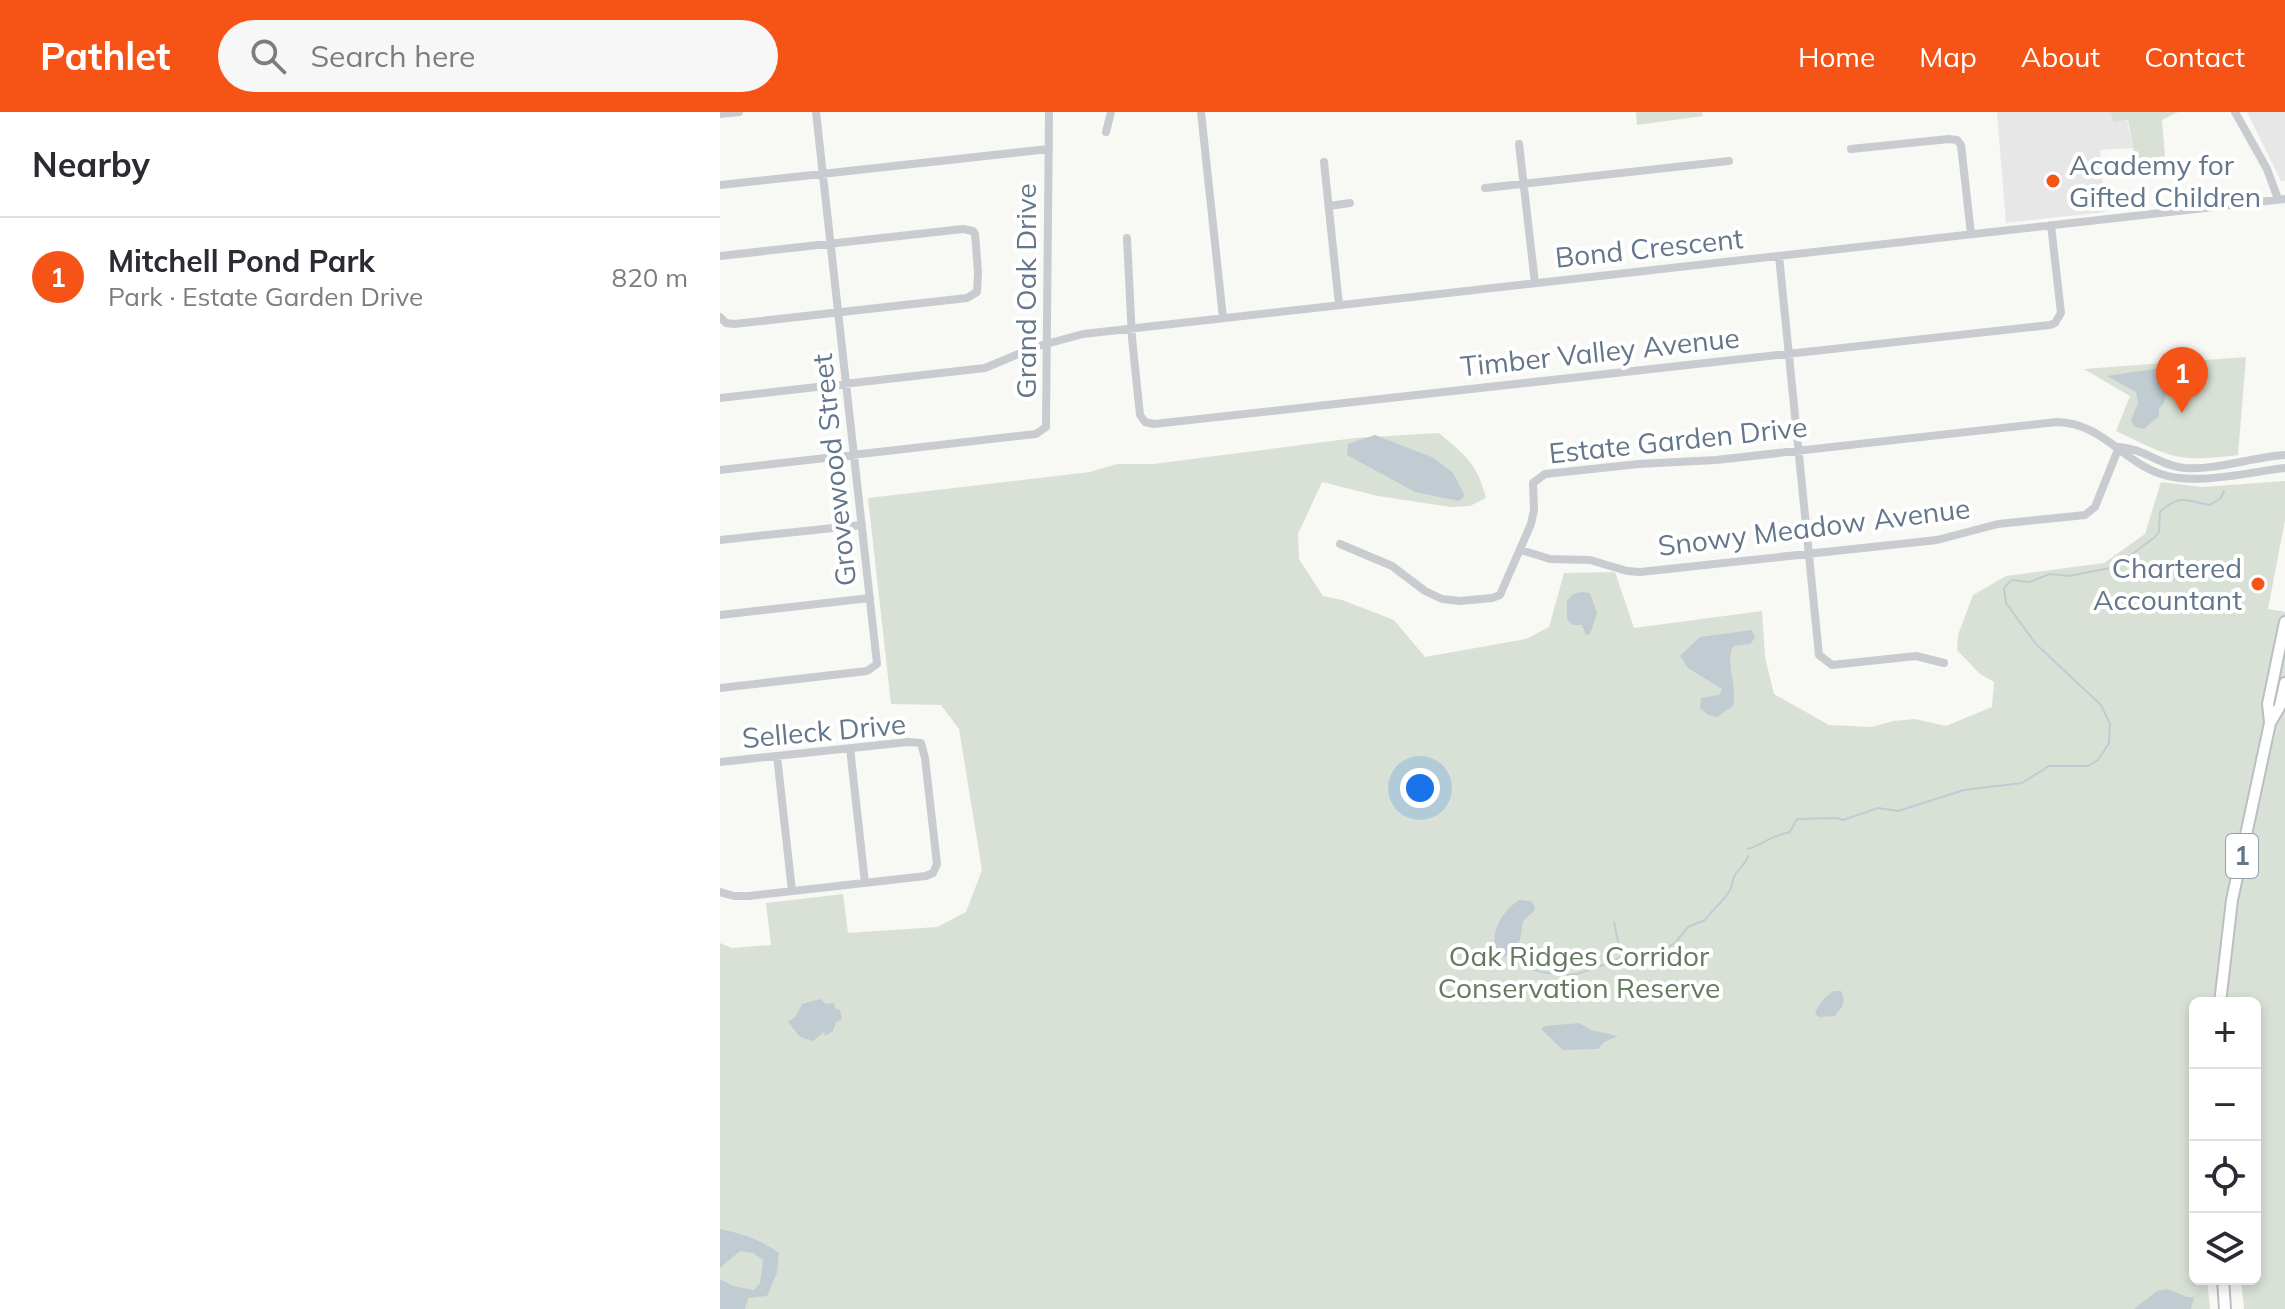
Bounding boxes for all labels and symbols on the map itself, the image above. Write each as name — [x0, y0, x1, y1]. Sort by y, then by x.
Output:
place label: Academy for Gifted Children — [2069, 147, 2261, 214]
marker: Academy for Gifted Children — [2044, 172, 2062, 190]
street label: Grand Oak Drive — [1008, 183, 1043, 399]
street label: Bond Crescent — [1553, 220, 1745, 275]
street label: Timber Valley Avenue — [1459, 319, 1741, 384]
pin: 1 — [2156, 347, 2208, 413]
street label: Grovewood Street — [804, 352, 863, 588]
street label: Estate Garden Drive — [1547, 409, 1809, 470]
street label: Snowy Meadow Avenue — [1656, 490, 1972, 563]
place label: Chartered Accountant — [2093, 550, 2242, 617]
marker: Chartered Accountant — [2249, 575, 2267, 593]
street label: Selleck Drive — [741, 706, 907, 755]
your location — [1400, 768, 1440, 808]
road number: 1 — [2226, 834, 2258, 878]
park label: Oak Ridges Corridor Conservation Reserve — [1438, 938, 1720, 1005]

